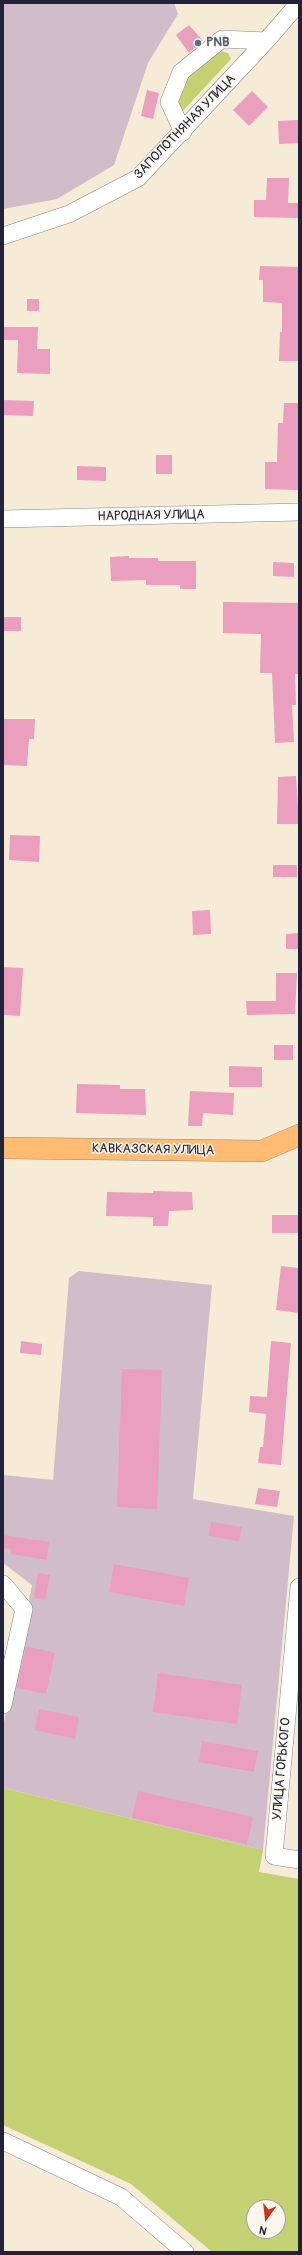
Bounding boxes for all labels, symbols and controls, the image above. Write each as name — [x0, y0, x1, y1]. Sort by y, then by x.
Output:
place label: PNB — [206, 35, 229, 51]
marker: PNB — [193, 38, 203, 48]
street label: ЗАПОЛОТНЯНАЯ УЛИЦА — [131, 71, 239, 183]
street label: НАРОДНАЯ УЛИЦА — [97, 507, 205, 525]
street label: КАВКАЗСКАЯ УЛИЦА — [92, 1141, 214, 1159]
street label: УЛИЦА ГОРЬКОГО — [270, 1717, 294, 1821]
north arrow — [246, 2199, 286, 2239]
text: N — [258, 2223, 268, 2237]

